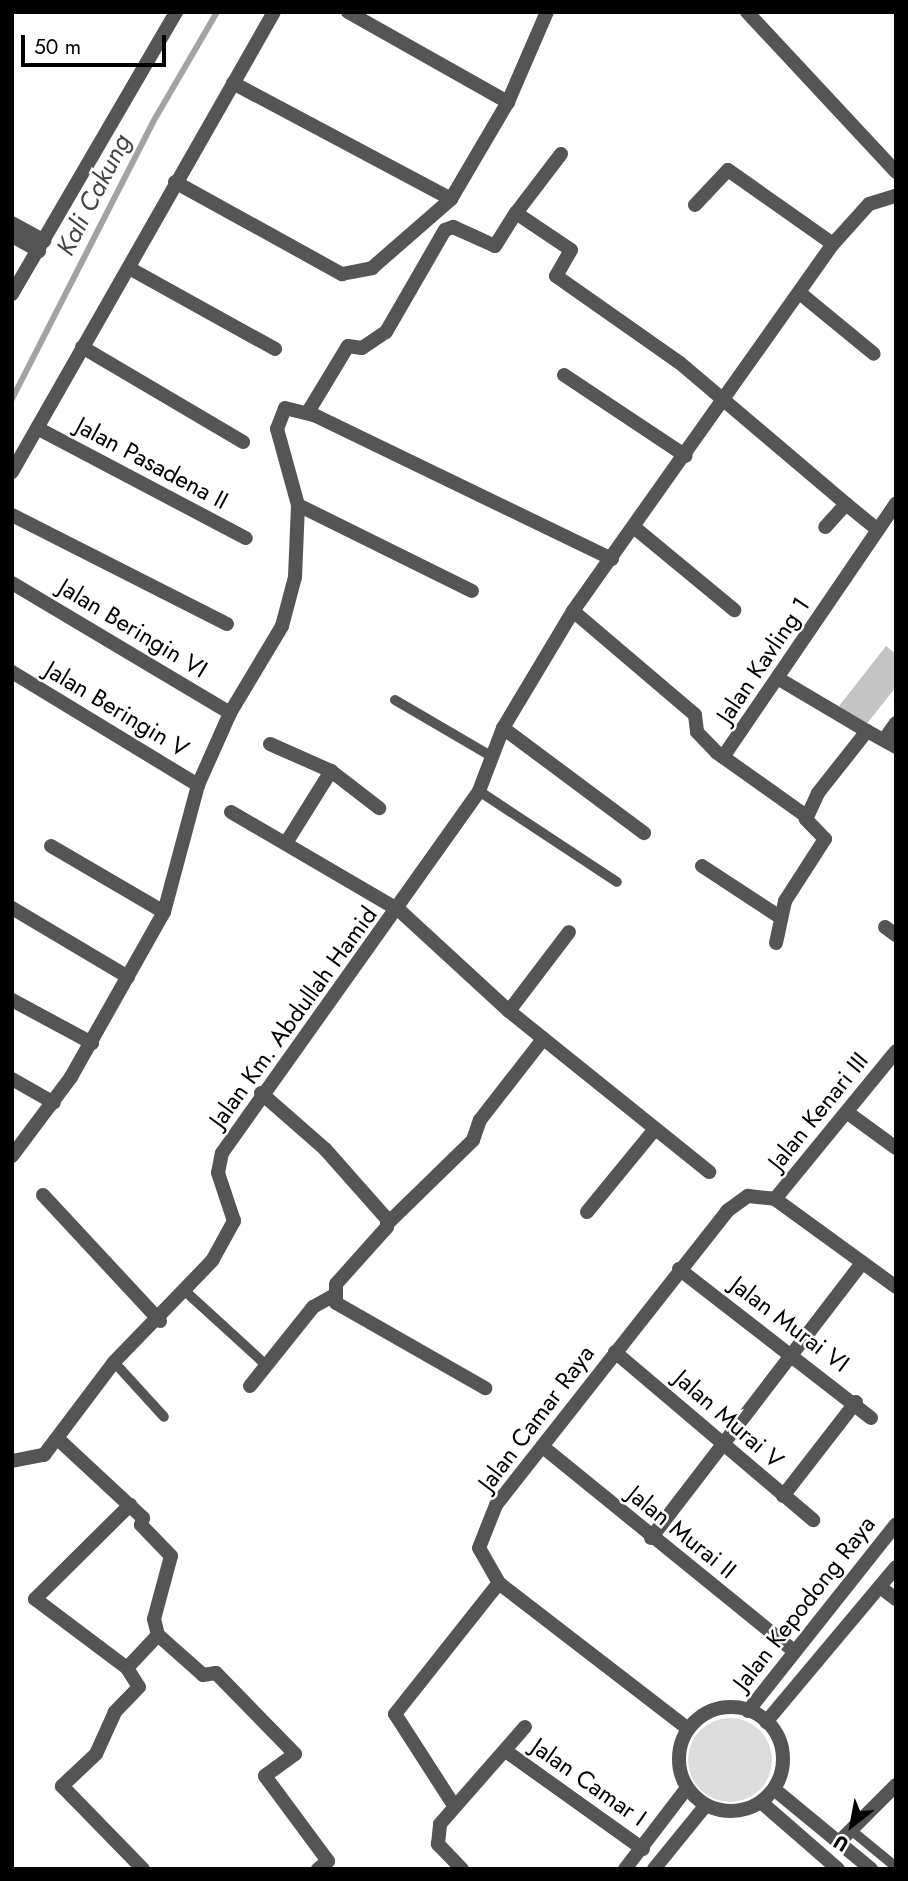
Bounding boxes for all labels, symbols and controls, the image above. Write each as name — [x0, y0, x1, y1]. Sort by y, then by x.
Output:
scale bar — [24, 21, 170, 65]
text: 50 m — [34, 32, 81, 62]
water label: Kali Cakung — [50, 129, 138, 261]
street label: Jalan Pasadena II — [71, 411, 233, 515]
street label: Jalan Beringin VI — [53, 572, 213, 684]
street label: Jalan Kavling 1 — [710, 592, 816, 728]
street label: Jalan Beringin V — [40, 655, 194, 763]
street label: Jalan Km. Abdullah Hamid — [203, 901, 383, 1133]
street label: Jalan Kenari III — [762, 1046, 874, 1176]
street label: Jalan Murai VI — [725, 1270, 855, 1378]
street label: Jalan Camar Raya — [472, 1340, 600, 1496]
street label: Jalan Murai V — [669, 1364, 789, 1474]
street label: Jalan Murai II — [622, 1480, 742, 1584]
street label: Jalan Kepodong Raya — [727, 1510, 881, 1696]
street label: Jalan Camar I — [526, 1732, 652, 1832]
north arrow — [817, 1790, 887, 1860]
text: U — [828, 1828, 854, 1858]

